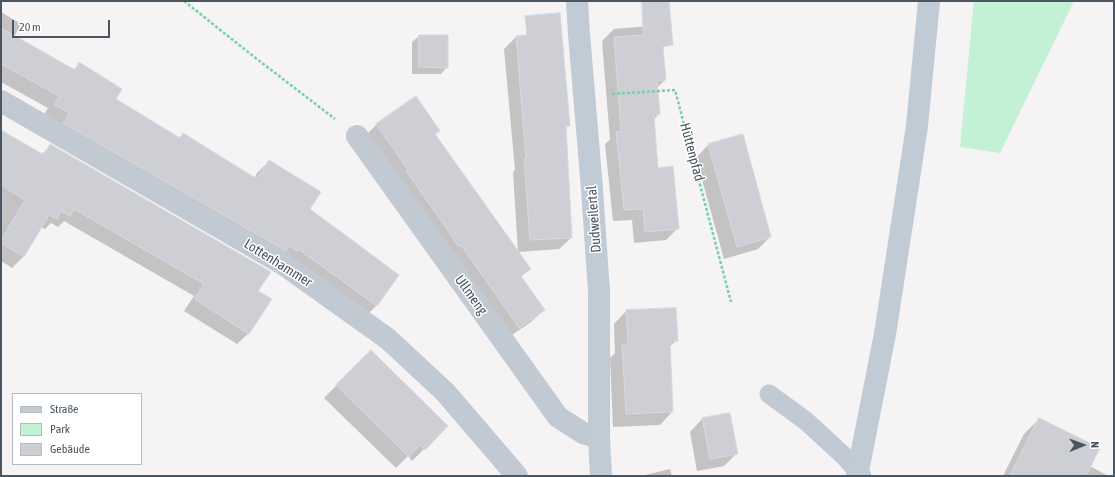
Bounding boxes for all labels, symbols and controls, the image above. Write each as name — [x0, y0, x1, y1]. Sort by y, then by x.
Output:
scale bar — [14, 12, 112, 38]
text: 20 m — [19, 20, 41, 34]
street label: Hüttenpfad — [676, 121, 708, 183]
street label: Dudweilertal — [583, 185, 605, 253]
street label: Lottenhammer — [241, 235, 315, 291]
street label: Ullmeng — [451, 272, 491, 318]
legend — [12, 393, 142, 465]
text: Straße — [50, 402, 78, 416]
text: Park — [50, 422, 70, 436]
north arrow — [1063, 425, 1103, 465]
text: N — [1089, 441, 1101, 448]
text: Gebäude — [50, 442, 90, 456]

